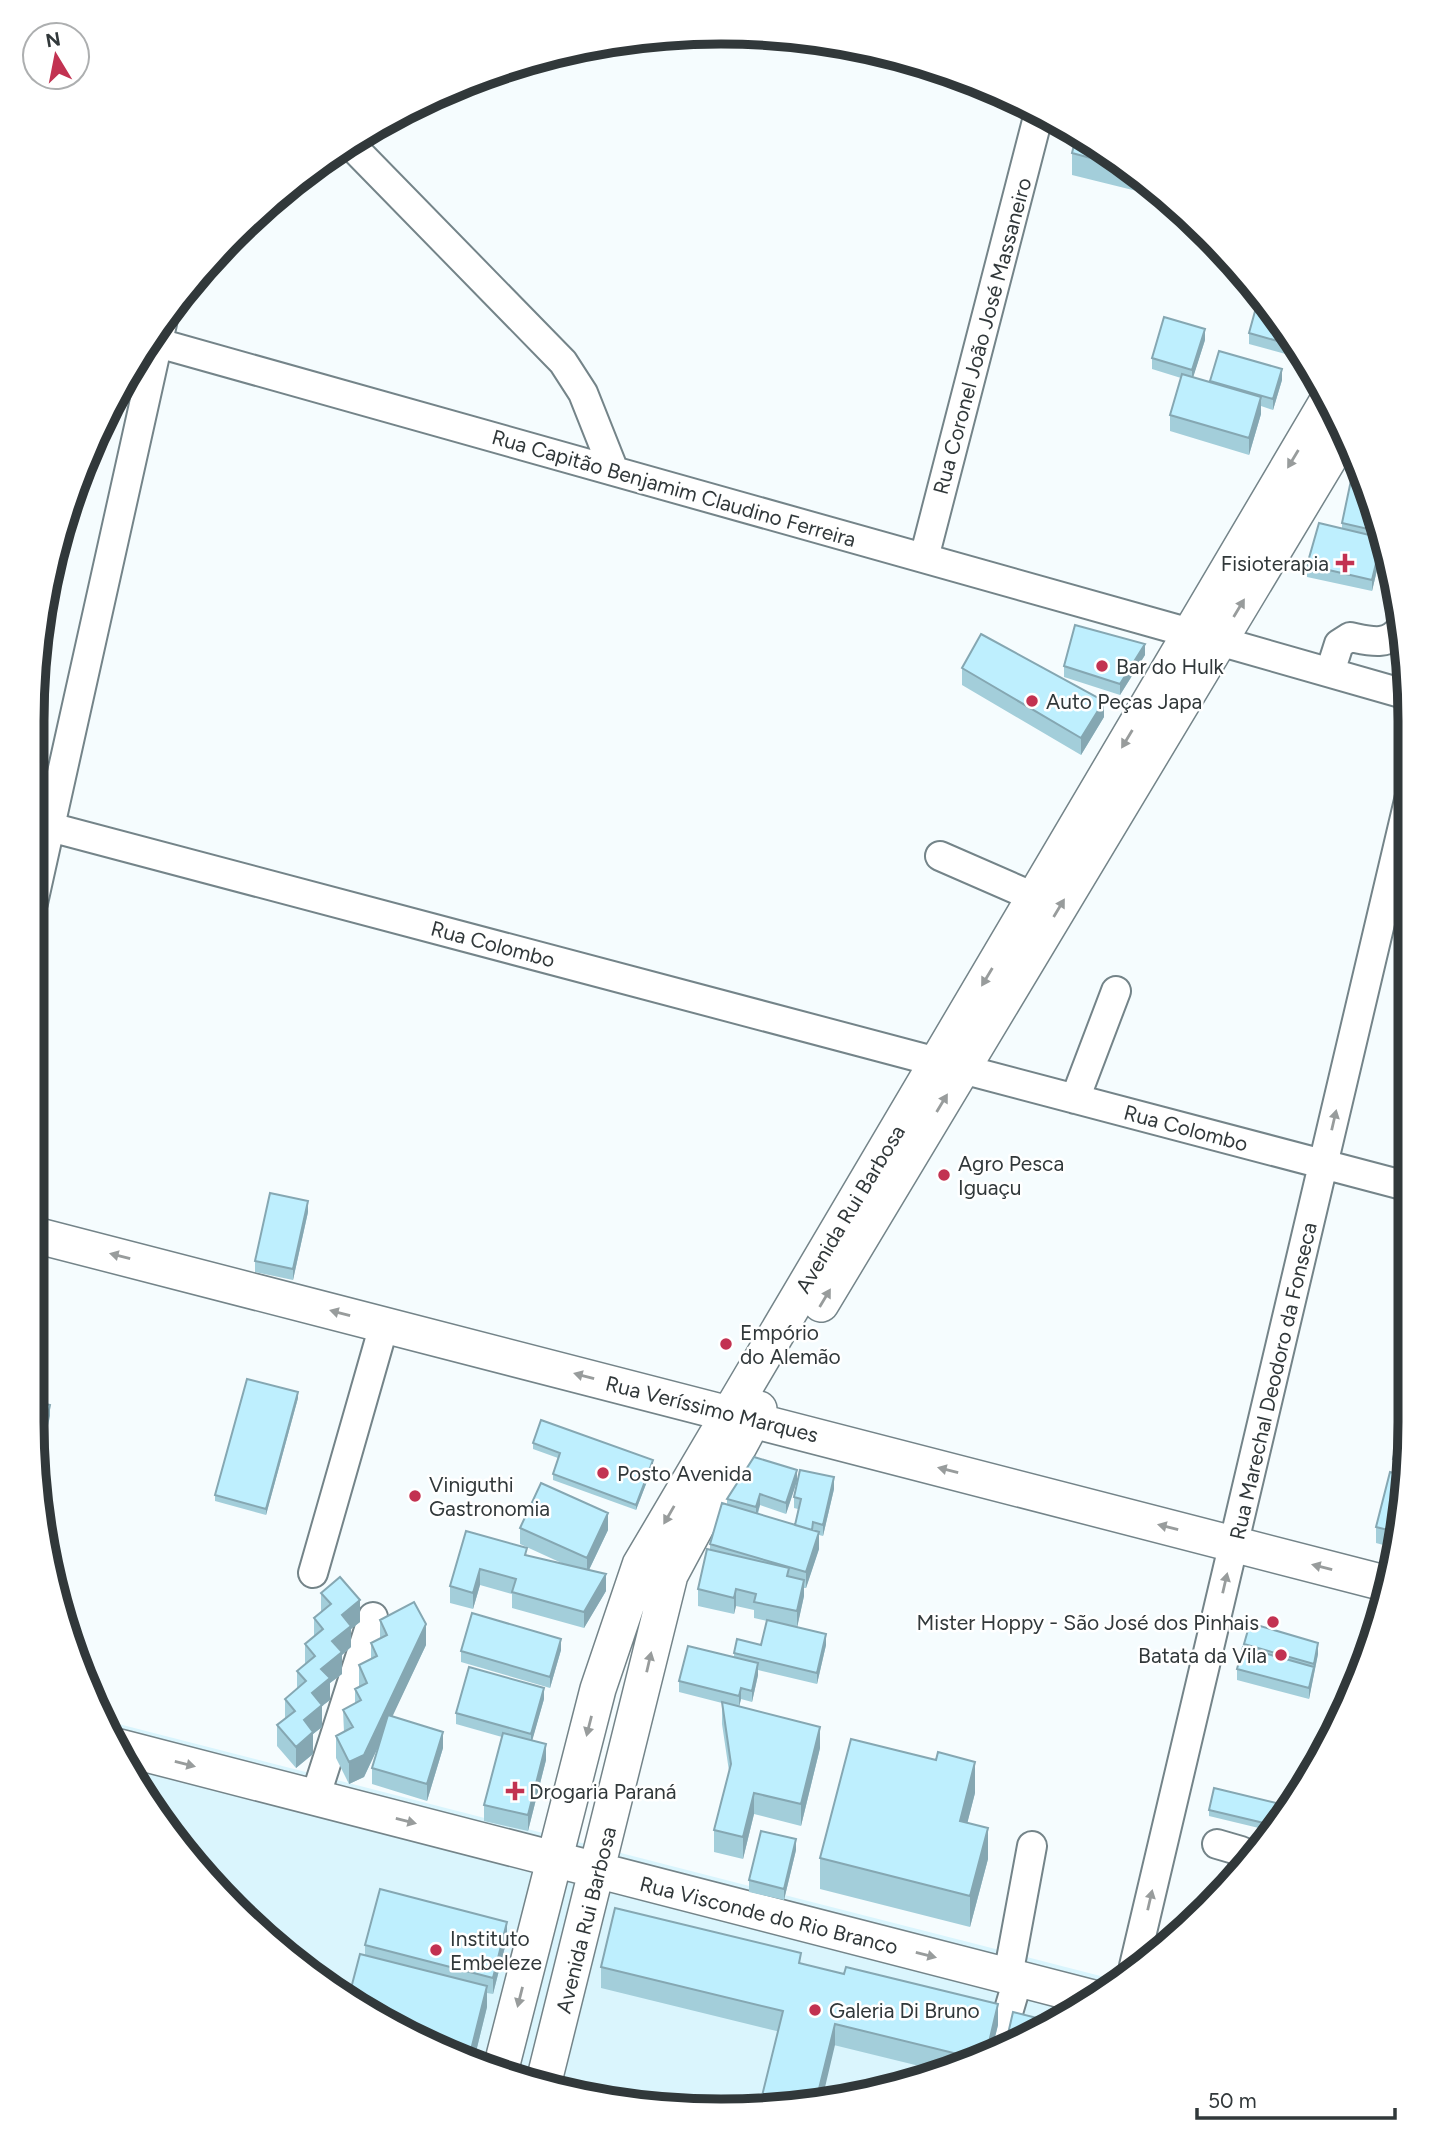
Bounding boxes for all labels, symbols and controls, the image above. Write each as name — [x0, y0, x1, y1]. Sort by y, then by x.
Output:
north arrow — [21, 21, 91, 91]
text: N — [44, 27, 62, 52]
street label: Rua Coronel João José Massaneiro — [928, 175, 1036, 497]
street label: Rua Capitão Benjamim Claudino Ferreira — [489, 424, 859, 552]
one-way arrow — [1287, 449, 1299, 468]
place label: Fisioterapia — [1221, 551, 1329, 576]
marker: Fisioterapia — [1335, 553, 1355, 573]
one-way arrow — [1233, 598, 1245, 617]
place label: Bar do Hulk — [1116, 654, 1225, 679]
marker: Bar do Hulk — [1094, 658, 1110, 674]
place label: Auto Peças Japa — [1046, 689, 1202, 714]
marker: Auto Peças Japa — [1024, 693, 1040, 709]
one-way arrow — [1121, 730, 1133, 749]
one-way arrow — [1053, 898, 1065, 917]
street label: Rua Colombo — [428, 915, 558, 973]
one-way arrow — [980, 968, 993, 987]
one-way arrow — [936, 1093, 948, 1112]
street label: Rua Colombo — [1121, 1099, 1251, 1157]
one-way arrow — [1329, 1109, 1340, 1131]
street label: Avenida Rui Barbosa — [790, 1121, 910, 1297]
place label: Agro Pesca Iguaçu — [958, 1151, 1064, 1200]
marker: Agro Pesca Iguaçu — [936, 1167, 952, 1183]
street label: Rua Marechal Deodoro da Fonseca — [1224, 1220, 1322, 1542]
one-way arrow — [108, 1250, 130, 1261]
one-way arrow — [819, 1288, 831, 1307]
one-way arrow — [329, 1307, 351, 1318]
place label: Empório do Alemão — [740, 1320, 841, 1369]
marker: Empório do Alemão — [718, 1336, 734, 1352]
one-way arrow — [573, 1370, 595, 1381]
street label: Rua Veríssimo Marques — [603, 1370, 821, 1448]
place label: Posto Avenida — [617, 1461, 752, 1486]
one-way arrow — [937, 1464, 959, 1475]
marker: Posto Avenida — [595, 1465, 611, 1481]
place label: Viniguthi Gastronomia — [429, 1472, 550, 1521]
marker: Viniguthi Gastronomia — [407, 1488, 423, 1504]
one-way arrow — [663, 1505, 675, 1524]
one-way arrow — [1157, 1521, 1179, 1532]
one-way arrow — [1311, 1561, 1333, 1572]
one-way arrow — [1220, 1572, 1231, 1594]
place label: Mister Hoppy - São José dos Pinhais — [917, 1610, 1259, 1635]
marker: Mister Hoppy - São José dos Pinhais — [1265, 1614, 1281, 1630]
place label: Batata da Vila — [1138, 1643, 1267, 1668]
marker: Batata da Vila — [1273, 1647, 1289, 1663]
one-way arrow — [644, 1651, 655, 1673]
one-way arrow — [583, 1715, 594, 1737]
one-way arrow — [175, 1759, 197, 1770]
place label: Drogaria Paraná — [529, 1779, 677, 1804]
marker: Drogaria Paraná — [507, 1783, 523, 1799]
one-way arrow — [395, 1816, 417, 1827]
street label: Avenida Rui Barbosa — [551, 1824, 621, 2016]
street label: Rua Visconde do Rio Branco — [637, 1871, 901, 1959]
one-way arrow — [1145, 1889, 1156, 1911]
place label: Instituto Embeleze — [450, 1926, 542, 1975]
marker: Instituto Embeleze — [428, 1942, 444, 1958]
one-way arrow — [915, 1950, 937, 1961]
one-way arrow — [514, 1986, 525, 2008]
place label: Galeria Di Bruno — [829, 1998, 980, 2023]
marker: Galeria Di Bruno — [807, 2002, 823, 2018]
scale bar — [1197, 2076, 1395, 2120]
text: 50 m — [1208, 2088, 1257, 2113]

